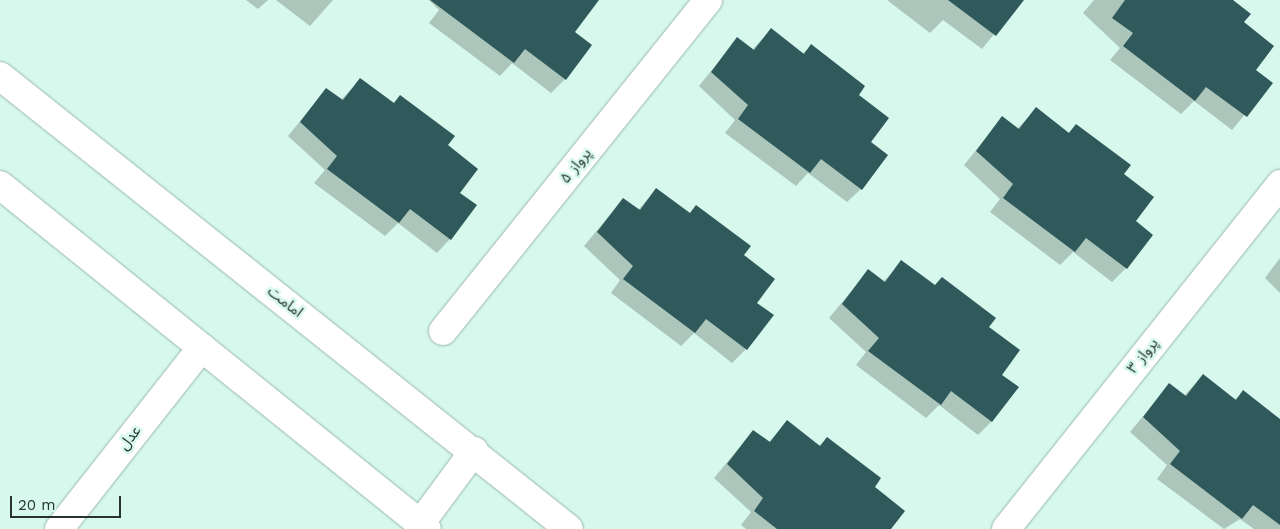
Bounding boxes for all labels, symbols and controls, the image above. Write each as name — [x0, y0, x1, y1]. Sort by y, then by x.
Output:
street label: پرواز ۵ — [556, 145, 596, 187]
street label: امامت — [264, 283, 306, 321]
street label: پرواز ۳ — [1124, 335, 1162, 377]
street label: عدل — [115, 422, 145, 454]
scale bar — [12, 486, 124, 518]
text: 20 m — [18, 496, 56, 514]

